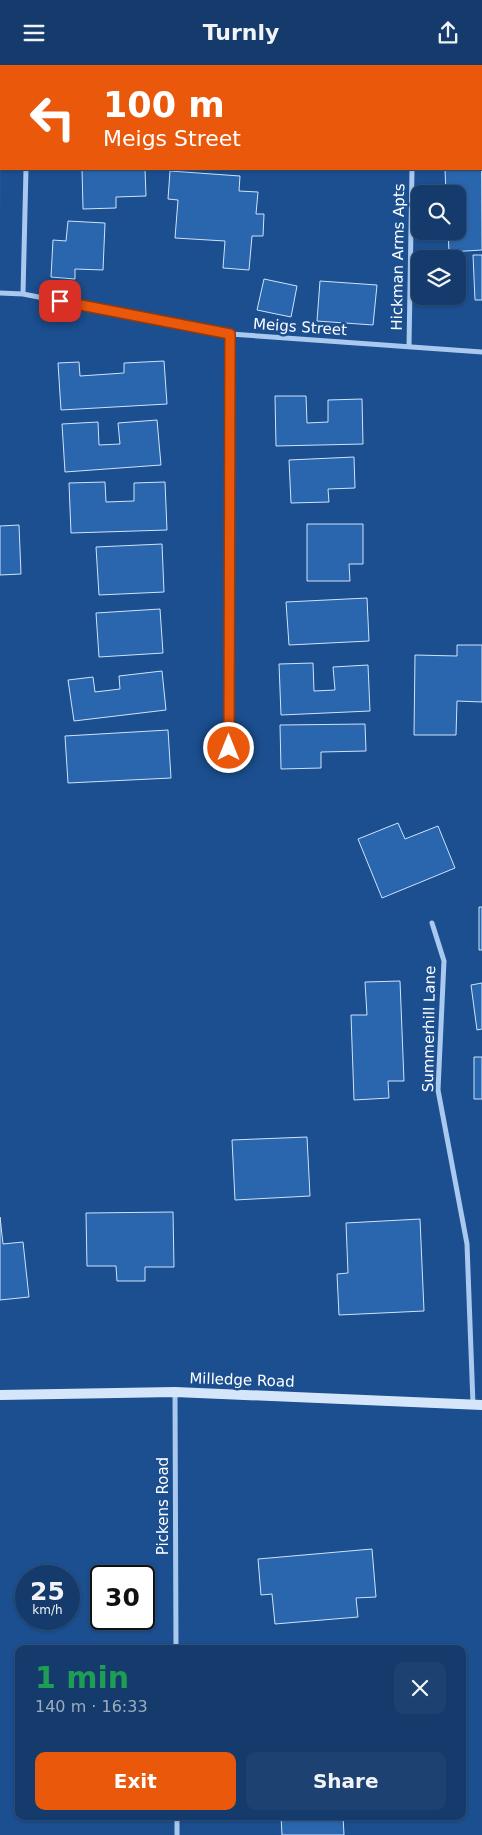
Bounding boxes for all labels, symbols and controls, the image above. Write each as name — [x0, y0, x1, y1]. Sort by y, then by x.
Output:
icon: menu — [20, 19, 48, 47]
icon: share — [434, 19, 462, 47]
text: Turnly — [203, 20, 279, 45]
icon: left — [20, 85, 85, 150]
text: 100 m — [103, 85, 225, 125]
text: Meigs Street — [103, 126, 241, 151]
street label: Hickman Arms Apts — [388, 183, 408, 331]
map controls — [411, 185, 466, 305]
button: search — [411, 185, 466, 240]
button: layers — [411, 250, 466, 305]
pin — [39, 280, 81, 322]
icon: arrive — [46, 287, 74, 315]
street label: Meigs Street — [252, 315, 348, 339]
position arrow — [202, 721, 254, 773]
street label: Summerhill Lane — [419, 966, 439, 1092]
street label: Milledge Road — [189, 1369, 295, 1391]
street label: Pickens Road — [154, 1457, 172, 1555]
speed limit sign: 30 — [90, 1565, 155, 1630]
text: 25 — [30, 1577, 65, 1606]
text: km/h — [32, 1603, 63, 1617]
text: 1 min — [35, 1660, 129, 1695]
button: close — [394, 1662, 446, 1714]
text: 140 m · 16:33 — [35, 1697, 148, 1716]
button: Exit — [35, 1752, 236, 1810]
button: Share — [246, 1752, 446, 1810]

